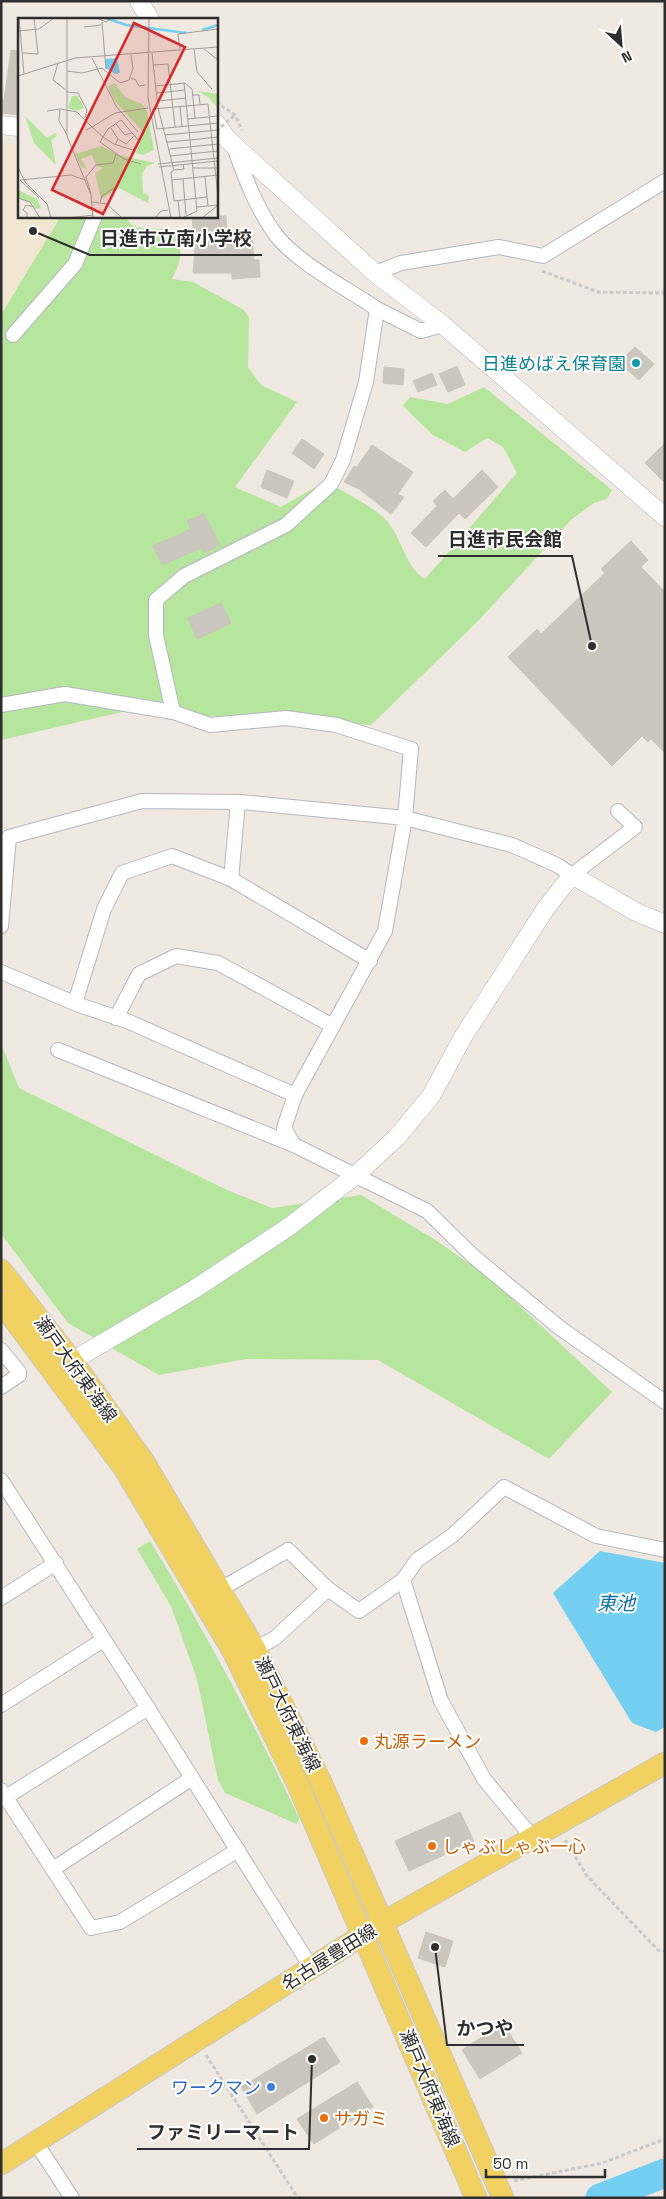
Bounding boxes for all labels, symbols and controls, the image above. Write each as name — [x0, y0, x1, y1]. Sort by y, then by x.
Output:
inset map — [18, 18, 218, 218]
north arrow — [596, 20, 646, 70]
text: N — [619, 47, 635, 67]
callout: 日進市立南小学校 — [90, 221, 262, 255]
text: 日進市立南小学校 — [100, 226, 252, 251]
place label: 日進めばえ保育園 — [482, 352, 626, 375]
marker: 日進めばえ保育園 — [630, 357, 642, 369]
callout: 日進市民会館 — [438, 522, 572, 556]
text: 日進市民会館 — [448, 527, 562, 552]
street label: 瀬戸大府東海線 — [30, 1311, 122, 1427]
water label: 東池 — [597, 1591, 637, 1616]
street label: 瀬戸大府東海線 — [250, 1652, 326, 1776]
place label: 丸源ラーメン — [374, 1730, 481, 1753]
marker: 丸源ラーメン — [358, 1735, 370, 1747]
place label: しゃぶしゃぶ一心 — [442, 1835, 586, 1858]
marker: しゃぶしゃぶ一心 — [426, 1840, 438, 1852]
street label: 名古屋豊田線 — [277, 1919, 381, 1995]
callout: かつや — [447, 2011, 524, 2045]
text: かつや — [456, 2016, 514, 2041]
street label: 瀬戸大府東海線 — [395, 2026, 465, 2150]
place label: ワークマン — [171, 2076, 261, 2099]
marker: ワークマン — [265, 2081, 277, 2093]
place label: サガミ — [334, 2107, 388, 2130]
marker: サガミ — [318, 2112, 330, 2124]
callout: ファミリーマート — [137, 2115, 309, 2149]
text: ファミリーマート — [147, 2120, 299, 2145]
scale bar — [486, 2146, 605, 2178]
text: 50 m — [493, 2154, 528, 2173]

